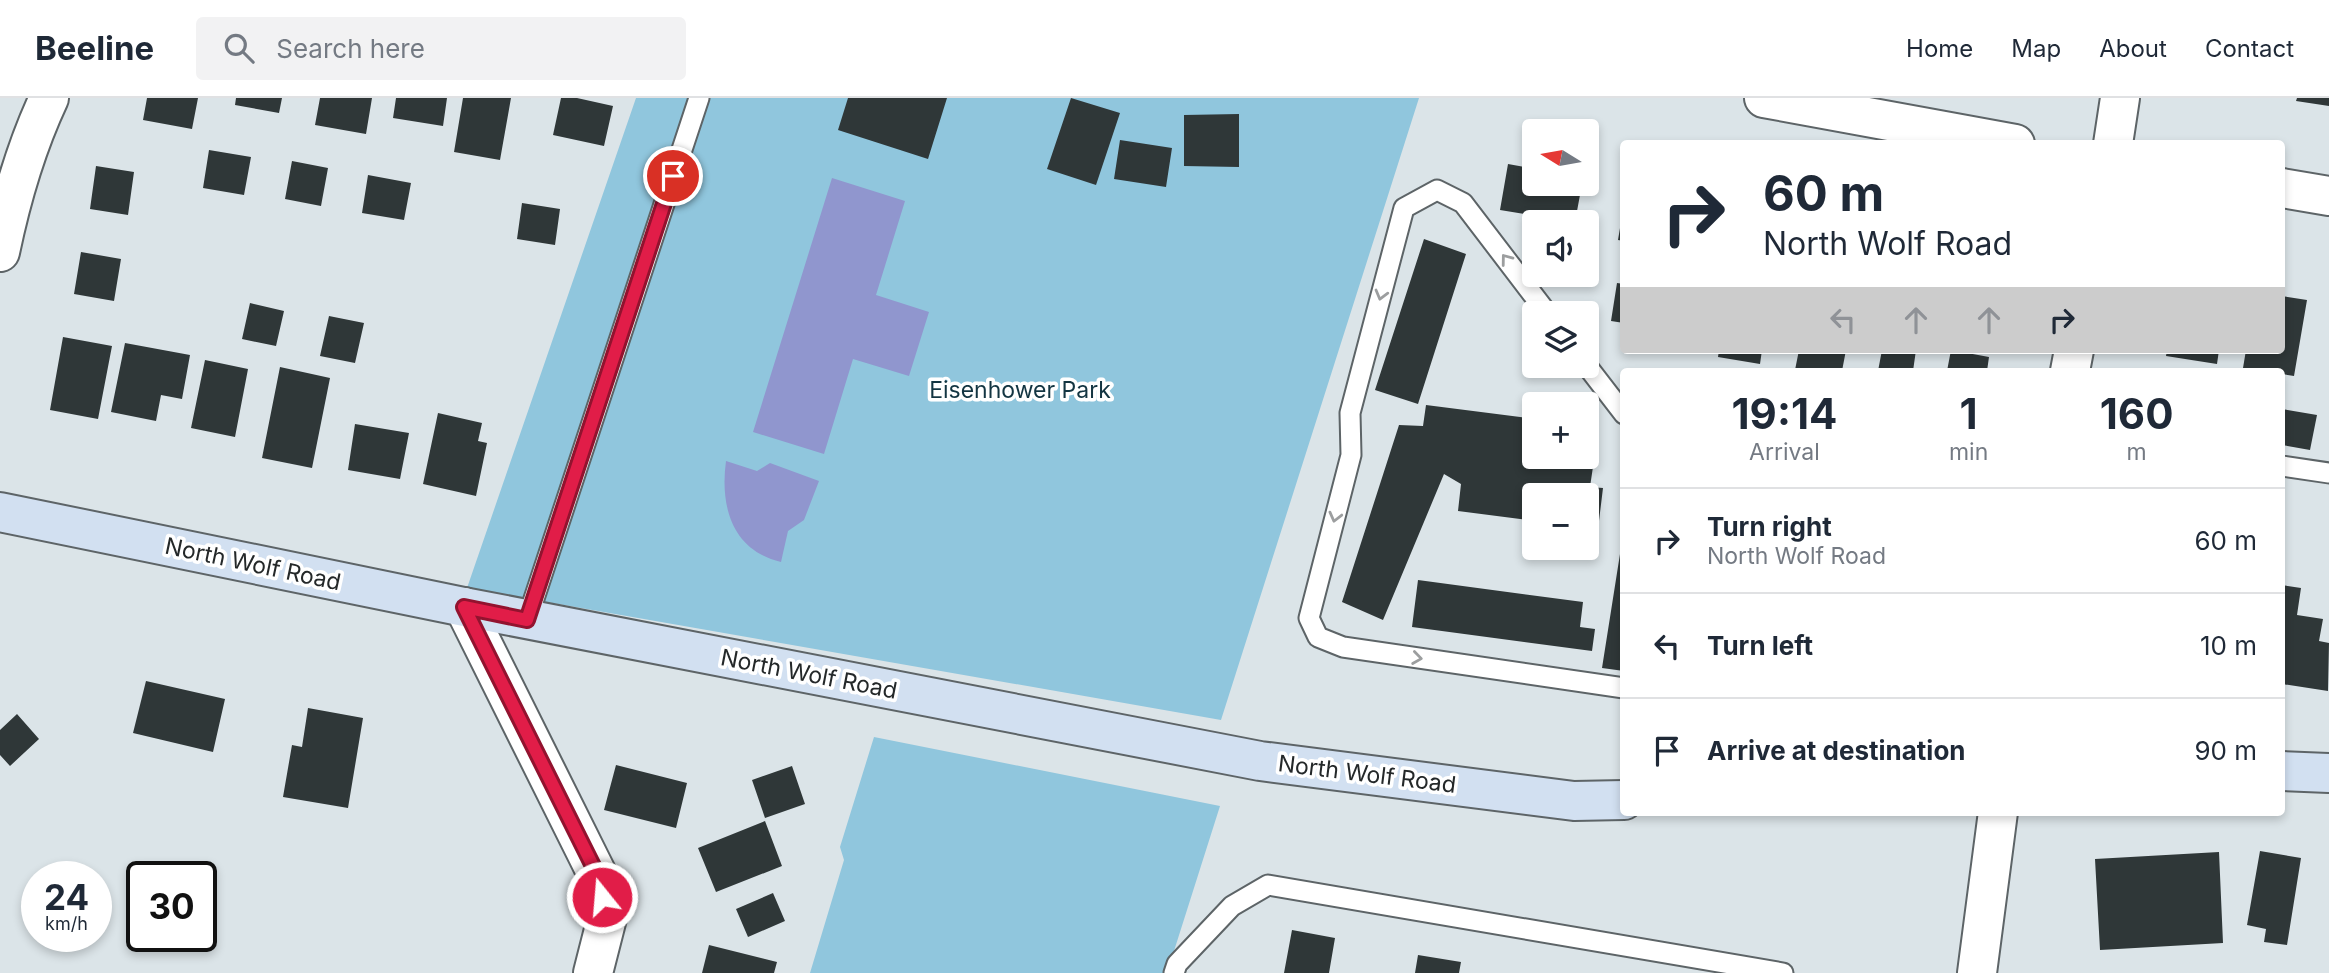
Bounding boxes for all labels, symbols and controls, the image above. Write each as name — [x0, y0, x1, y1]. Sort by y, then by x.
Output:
search box — [196, 17, 686, 80]
text: Beeline — [35, 28, 154, 68]
icon: search — [220, 29, 258, 67]
text: Search here — [276, 33, 425, 64]
text: Home — [1906, 34, 1973, 63]
text: Map — [2011, 34, 2061, 63]
text: About — [2099, 34, 2167, 63]
text: Contact — [2205, 34, 2294, 63]
north arrow — [1522, 119, 1600, 196]
map controls — [1522, 119, 1599, 560]
pin — [643, 146, 703, 206]
icon: arrive — [654, 157, 692, 195]
text: 60 m — [1763, 164, 1884, 223]
icon: right — [1648, 168, 1739, 259]
button: sound — [1522, 210, 1599, 287]
text: North Wolf Road — [1763, 224, 2012, 263]
one-way arrow — [1501, 254, 1514, 267]
one-way arrow — [1375, 289, 1389, 301]
button: layers — [1522, 301, 1599, 378]
icon: left — [1824, 301, 1862, 339]
icon: ahead — [1897, 301, 1935, 339]
icon: ahead — [1970, 301, 2008, 339]
icon: right — [2043, 301, 2081, 339]
park label: Eisenhower Park — [929, 376, 1111, 404]
text: 19:14 — [1732, 388, 1837, 439]
text: 1 — [1960, 388, 1978, 439]
text: 160 — [2100, 388, 2173, 439]
button: + — [1522, 392, 1599, 469]
text: Arrival — [1749, 438, 1820, 466]
text: min — [1949, 438, 1988, 466]
text: m — [2127, 438, 2147, 466]
button: − — [1522, 483, 1599, 560]
one-way arrow — [1329, 511, 1343, 523]
text: Turn right — [1707, 511, 1832, 542]
icon: right — [1648, 522, 1686, 560]
text: 60 m — [2194, 525, 2257, 556]
street label: North Wolf Road — [163, 532, 343, 596]
text: North Wolf Road — [1707, 542, 1886, 570]
icon: left — [1648, 627, 1686, 665]
text: Turn left — [1707, 630, 1813, 661]
text: 10 m — [2200, 630, 2257, 661]
street label: North Wolf Road — [718, 643, 900, 705]
one-way arrow — [1411, 650, 1423, 665]
icon: arrive — [1648, 732, 1686, 770]
text: Arrive at destination — [1707, 735, 1966, 766]
text: 90 m — [2194, 735, 2257, 766]
street label: North Wolf Road — [1276, 749, 1458, 799]
position arrow — [565, 860, 639, 934]
speed limit sign: 30 — [126, 861, 217, 952]
text: 24 — [44, 876, 89, 918]
text: km/h — [45, 913, 88, 934]

